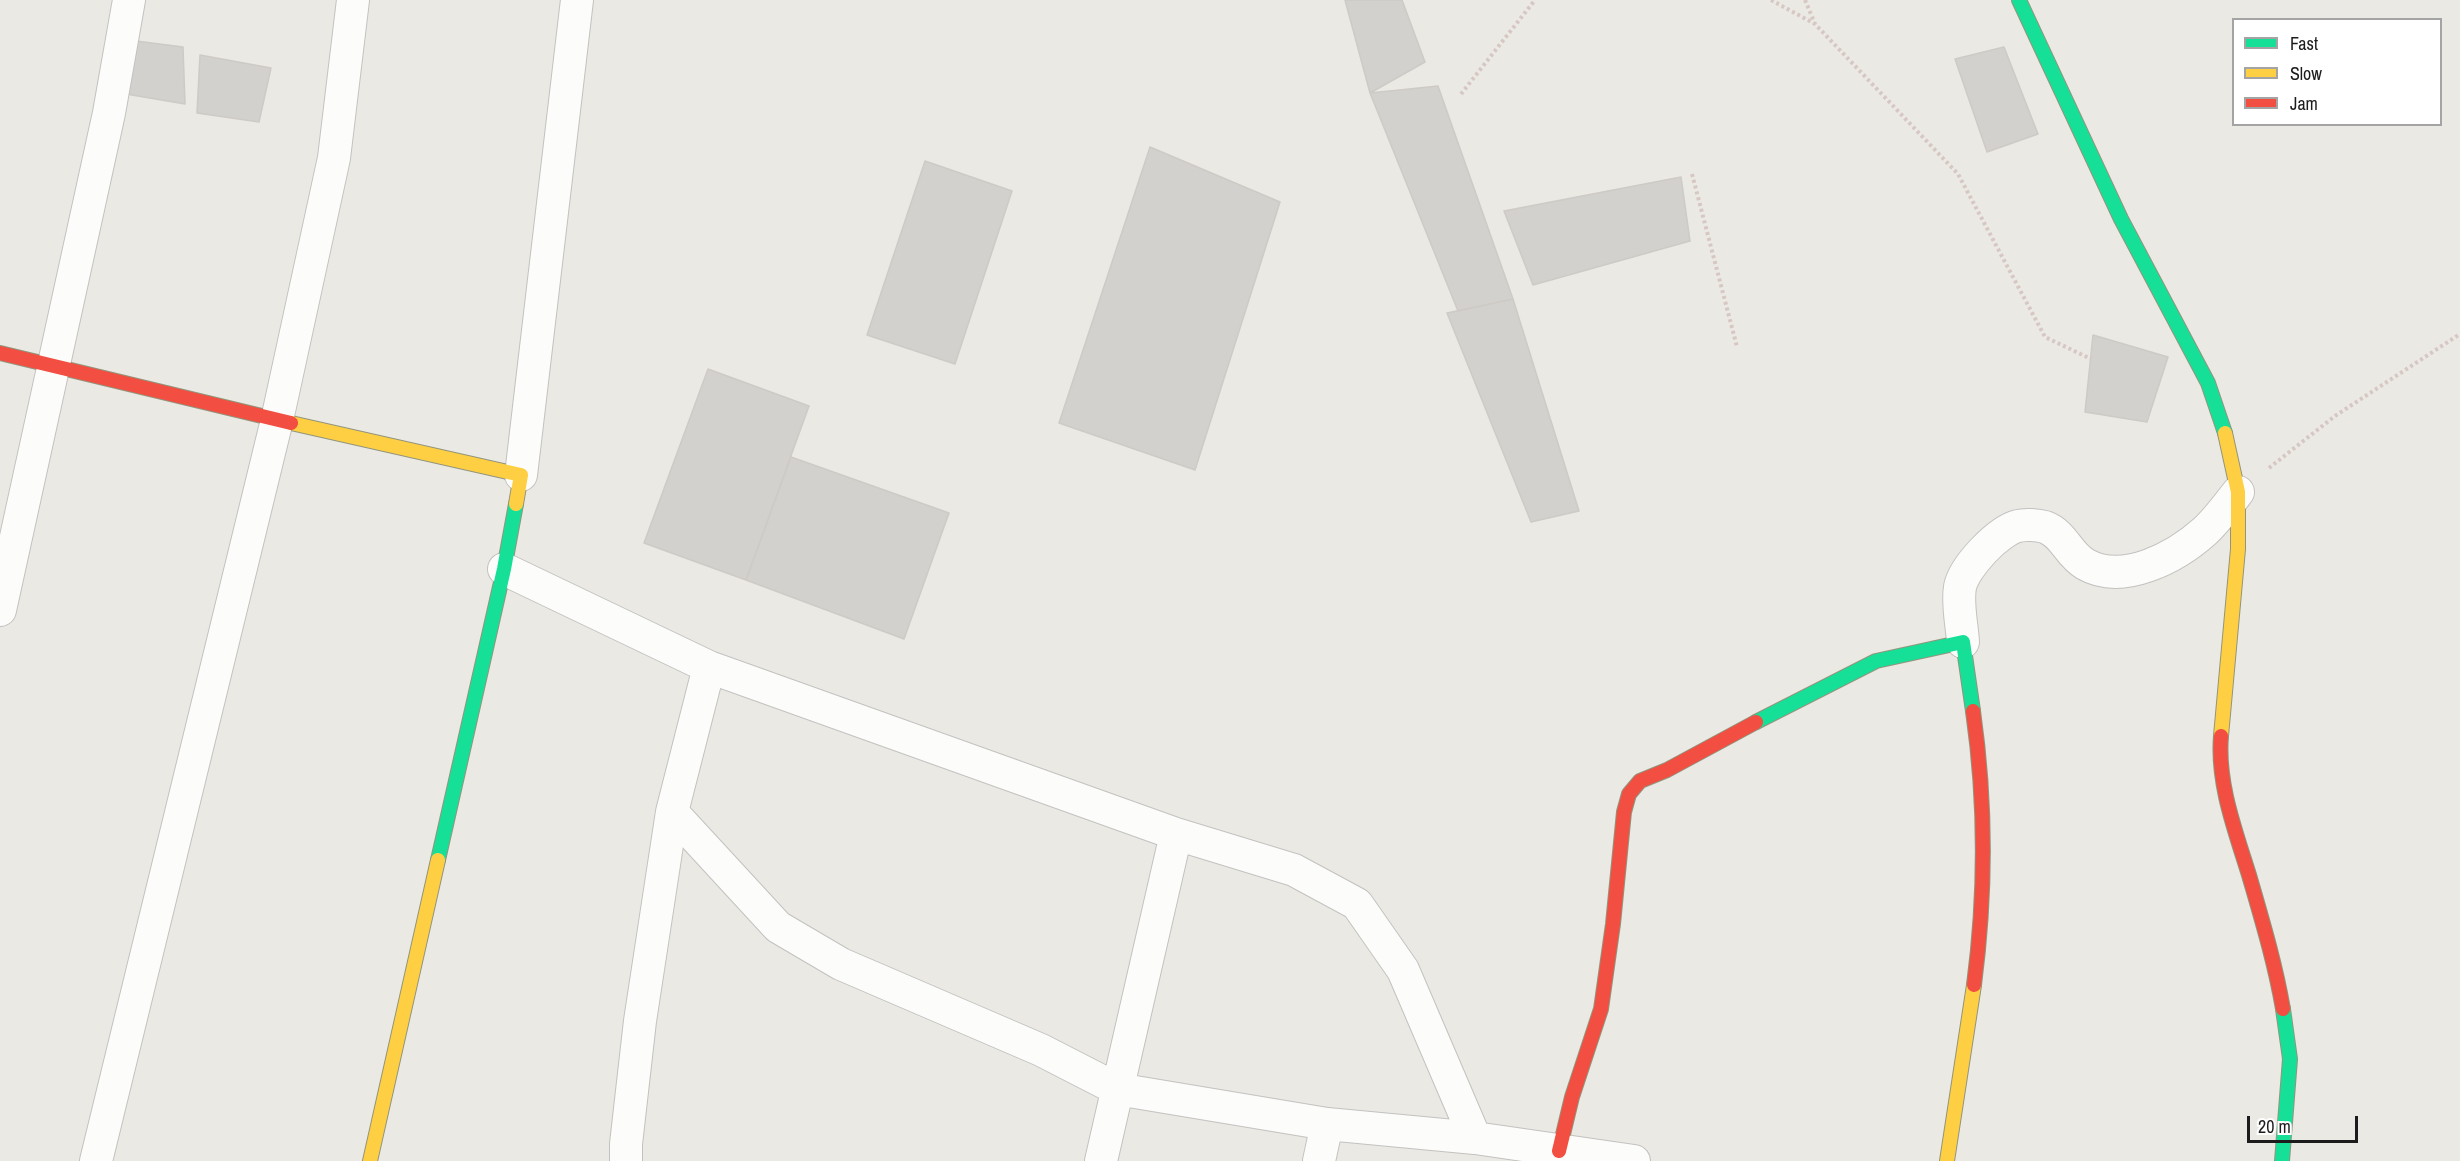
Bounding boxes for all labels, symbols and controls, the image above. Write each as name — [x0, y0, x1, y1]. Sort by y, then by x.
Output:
legend — [2232, 18, 2442, 126]
text: Fast — [2290, 31, 2318, 56]
text: Slow — [2290, 61, 2322, 86]
text: Jam — [2290, 91, 2318, 116]
scale bar — [2250, 1104, 2361, 1142]
text: 20 m — [2258, 1114, 2291, 1139]

